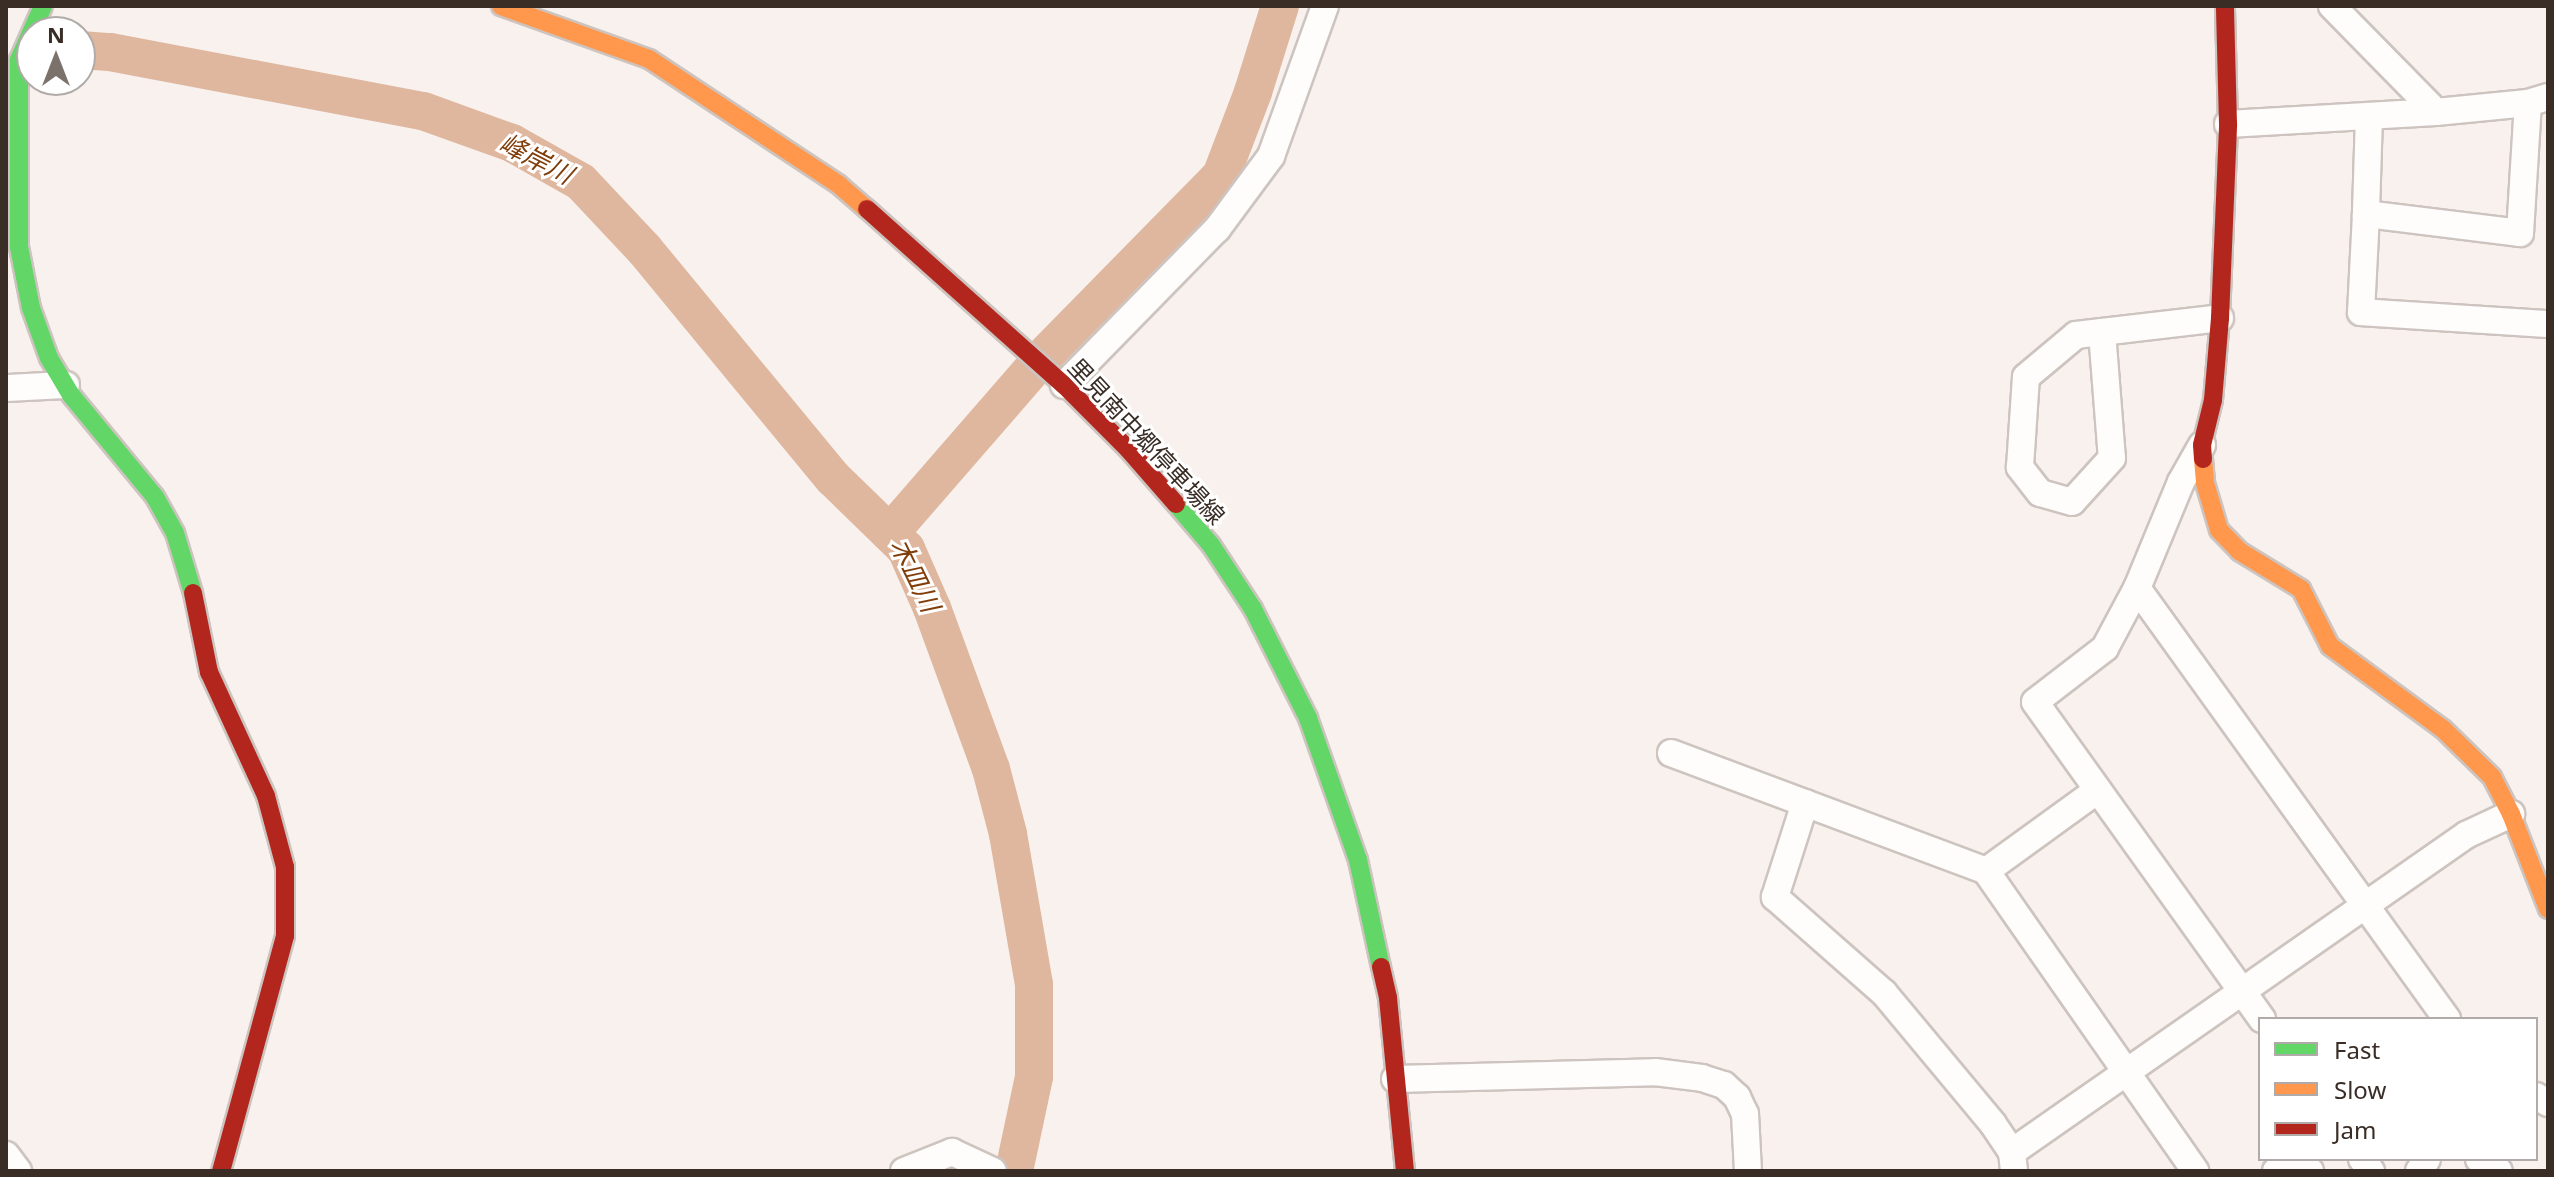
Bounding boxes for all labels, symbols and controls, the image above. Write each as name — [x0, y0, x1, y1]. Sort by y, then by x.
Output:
north arrow — [16, 16, 96, 96]
text: N — [47, 19, 65, 49]
water label: 峰岸川 — [494, 127, 578, 191]
street label: 里見南中郷停車場線 — [1063, 352, 1231, 530]
water label: 木皿川 — [884, 533, 946, 617]
legend — [2258, 1017, 2538, 1161]
text: Fast — [2334, 1033, 2380, 1066]
text: Slow — [2334, 1073, 2386, 1106]
text: Jam — [2334, 1113, 2376, 1146]

